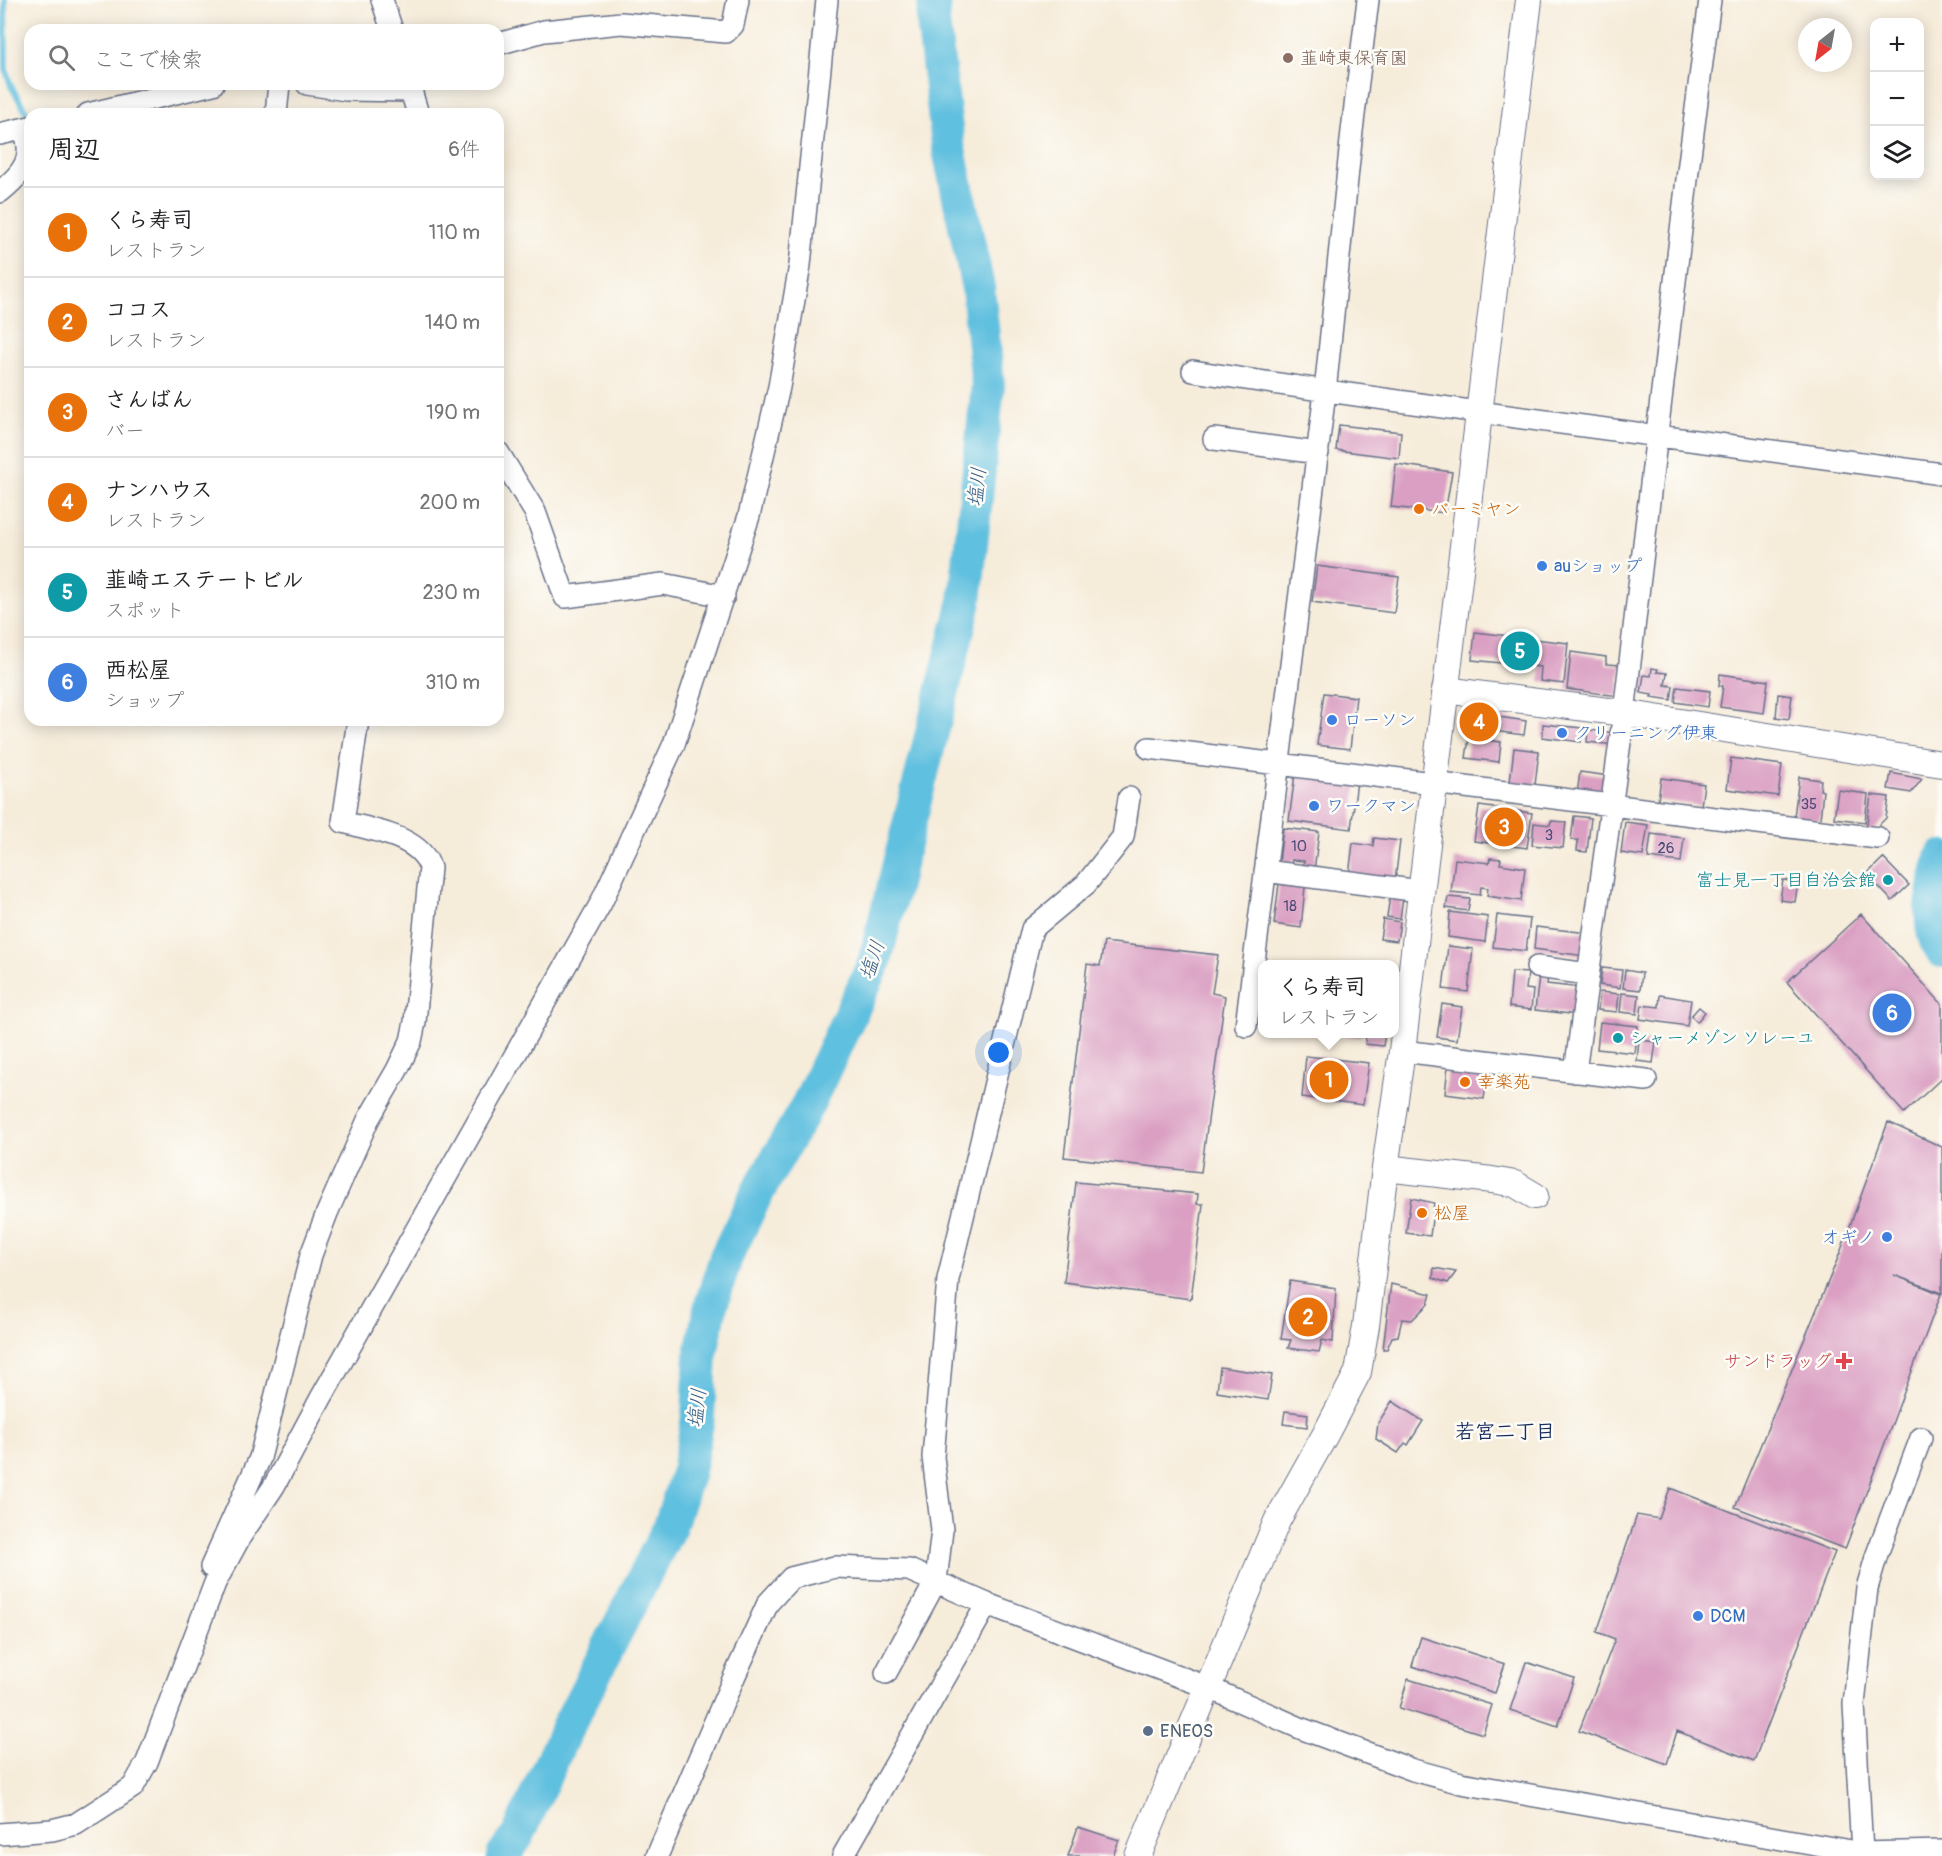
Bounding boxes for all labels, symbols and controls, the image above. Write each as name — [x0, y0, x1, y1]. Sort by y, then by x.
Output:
north arrow — [1798, 18, 1852, 72]
map controls — [1870, 18, 1924, 180]
button: + — [1870, 18, 1924, 72]
search box — [24, 24, 504, 90]
icon: search — [45, 41, 78, 74]
text: ここで検索 — [93, 46, 203, 74]
place label: 韮崎東保育園 — [1300, 47, 1408, 70]
marker: 韮崎東保育園 — [1281, 51, 1295, 65]
button: − — [1870, 72, 1924, 126]
button: layers — [1870, 126, 1924, 180]
text: 周辺 — [48, 134, 100, 166]
text: 6件 — [448, 137, 480, 162]
text: くら寿司 — [105, 206, 193, 234]
text: 1 — [64, 220, 71, 245]
text: 110 m — [429, 220, 480, 245]
text: レストラン — [105, 238, 207, 263]
text: ココス — [105, 296, 171, 324]
text: 2 — [62, 310, 73, 335]
text: 140 m — [425, 310, 480, 335]
text: レストラン — [105, 328, 207, 353]
text: さんばん — [105, 386, 193, 414]
text: 3 — [62, 400, 73, 425]
text: 190 m — [426, 400, 480, 425]
text: バー — [105, 418, 145, 443]
water label: 塩川 — [962, 466, 992, 508]
text: ナンハウス — [105, 476, 213, 504]
text: 4 — [62, 490, 73, 515]
text: 200 m — [419, 490, 480, 515]
place label: バーミヤン — [1431, 498, 1521, 521]
marker: バーミヤン — [1412, 502, 1426, 516]
text: レストラン — [105, 508, 207, 533]
place label: auショップ — [1554, 555, 1642, 578]
marker: auショップ — [1535, 559, 1549, 573]
text: 韮崎エステートビル — [105, 566, 304, 594]
text: 5 — [62, 580, 73, 605]
text: 230 m — [423, 580, 480, 605]
text: スポット — [105, 598, 185, 623]
pin: 5 — [1500, 628, 1540, 674]
text: 西松屋 — [105, 656, 171, 684]
text: 6 — [62, 670, 73, 695]
text: 310 m — [425, 670, 480, 695]
text: ショップ — [105, 688, 184, 713]
pin: 4 — [1460, 700, 1498, 744]
place label: ローソン — [1344, 709, 1416, 732]
marker: ローソン — [1325, 713, 1339, 727]
place label: クリーニング伊東 — [1574, 722, 1718, 745]
marker: クリーニング伊東 — [1555, 726, 1569, 740]
place label: ワークマン — [1326, 795, 1416, 818]
house number: 35 — [1801, 795, 1817, 814]
marker: ワークマン — [1307, 799, 1321, 813]
pin: 3 — [1484, 804, 1524, 850]
house number: 3 — [1545, 826, 1553, 845]
house number: 10 — [1291, 837, 1307, 856]
house number: 26 — [1657, 839, 1675, 858]
place label: 富士見一丁目自治会館 — [1696, 869, 1876, 892]
marker: 富士見一丁目自治会館 — [1881, 873, 1895, 887]
house number: 18 — [1283, 897, 1297, 916]
water label: 塩川 — [854, 937, 890, 983]
popup — [1258, 960, 1399, 1038]
text: くら寿司 — [1278, 973, 1366, 1001]
pin: 6 — [1872, 990, 1912, 1036]
text: レストラン — [1278, 1005, 1379, 1030]
place label: シャーメゾン ソレーユ — [1630, 1027, 1815, 1050]
marker: シャーメゾン ソレーユ — [1611, 1031, 1625, 1045]
your location — [984, 1038, 1013, 1067]
pin: 1 — [1310, 1058, 1348, 1102]
place label: 幸楽苑 — [1477, 1071, 1531, 1094]
marker: 幸楽苑 — [1458, 1075, 1472, 1089]
place label: 松屋 — [1434, 1202, 1470, 1225]
marker: 松屋 — [1415, 1206, 1429, 1220]
place label: オギノ — [1821, 1226, 1875, 1249]
marker: オギノ — [1880, 1230, 1894, 1244]
pin: 2 — [1288, 1294, 1328, 1340]
place label: サンドラッグ — [1724, 1350, 1832, 1373]
marker: サンドラッグ — [1837, 1354, 1851, 1368]
water label: 塩川 — [682, 1387, 712, 1429]
district label: 若宮二丁目 — [1455, 1419, 1555, 1444]
place label: DCM — [1710, 1605, 1745, 1628]
marker: DCM — [1691, 1609, 1705, 1623]
place label: ENEOS — [1160, 1720, 1213, 1743]
marker: ENEOS — [1141, 1724, 1155, 1738]

